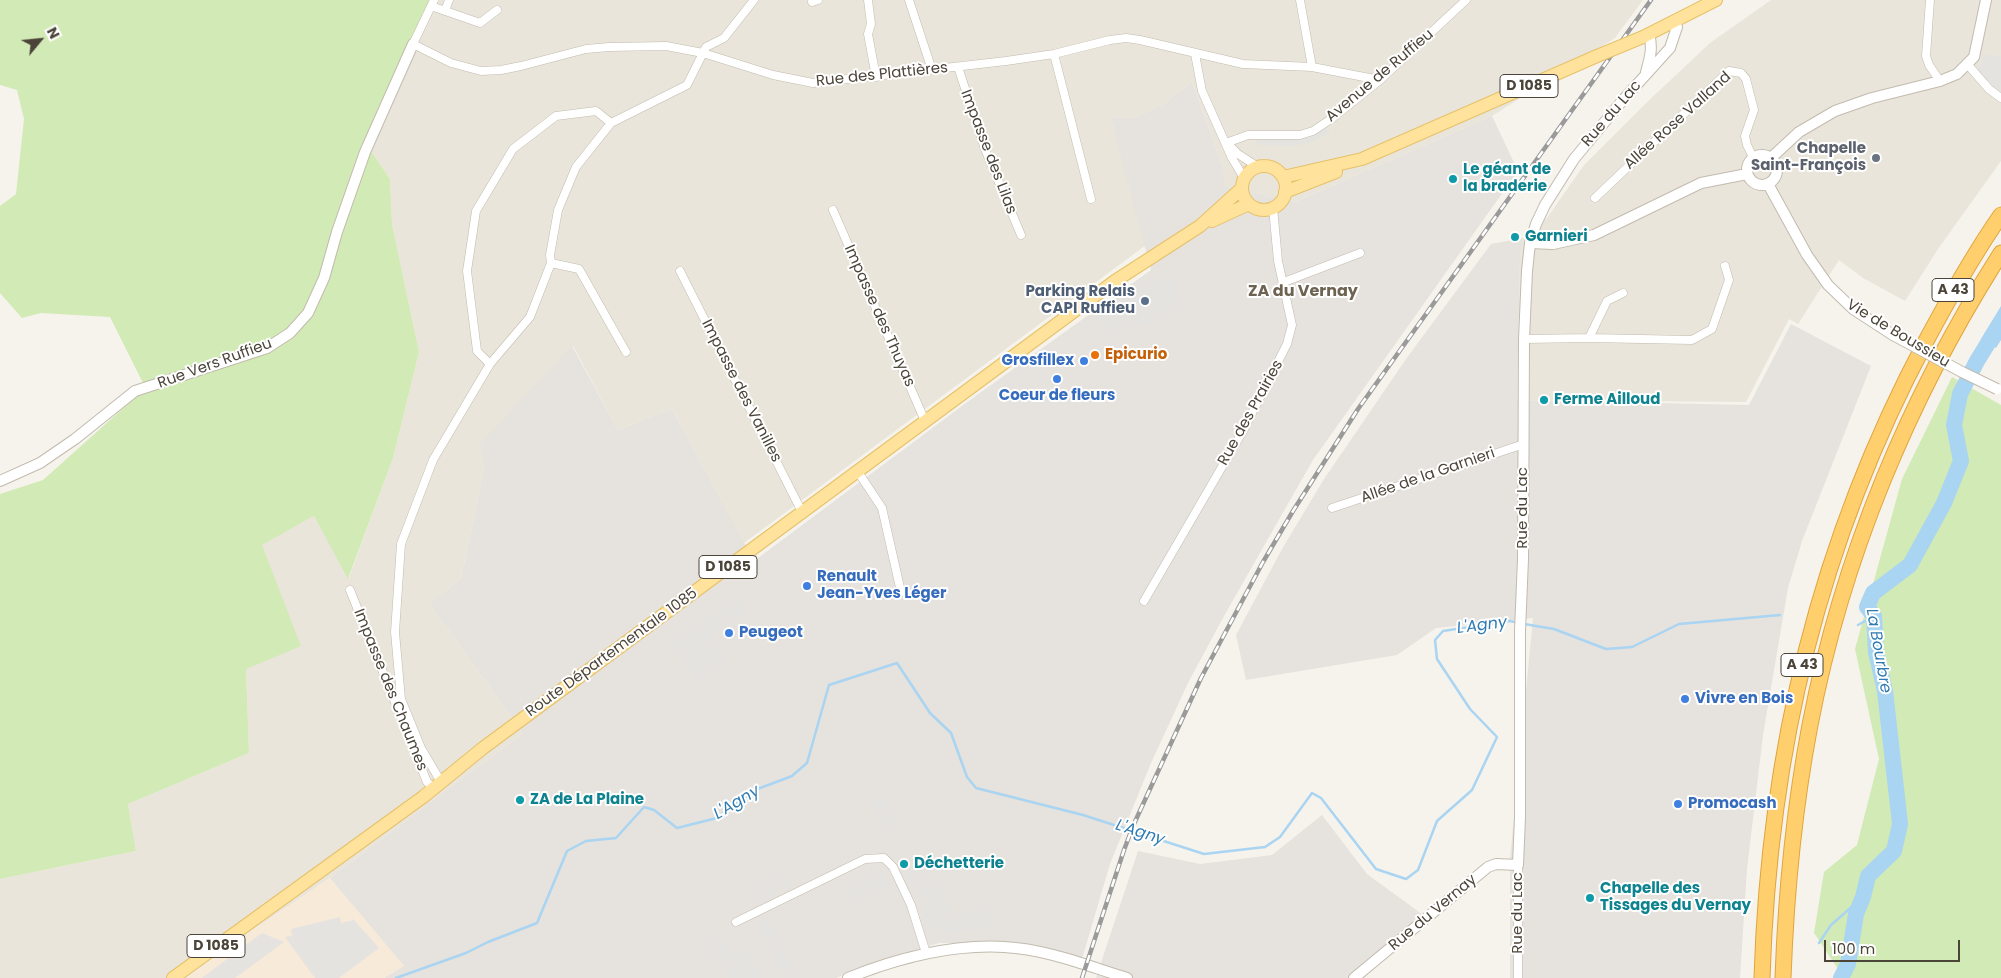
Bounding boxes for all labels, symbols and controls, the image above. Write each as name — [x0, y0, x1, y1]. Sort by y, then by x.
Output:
north arrow — [15, 15, 65, 65]
text: N — [42, 24, 65, 42]
street label: Avenue de Ruffieu — [1323, 26, 1437, 126]
street label: Rue des Plattières — [815, 59, 949, 91]
street label: Allée Rose Valland — [1621, 68, 1735, 174]
road number: D 1085 — [1500, 74, 1558, 98]
street label: Rue du Lac — [1578, 77, 1646, 151]
street label: Impasse des Lilas — [956, 87, 1020, 217]
place label: Chapelle Saint-François — [1751, 140, 1866, 175]
marker: Chapelle Saint-François — [1870, 152, 1882, 164]
place label: Le géant de la braderie — [1463, 161, 1551, 196]
marker: Le géant de la braderie — [1447, 173, 1459, 185]
place label: Garnieri — [1525, 228, 1588, 246]
marker: Garnieri — [1509, 231, 1521, 243]
street label: Impasse des Thuyas — [840, 242, 918, 390]
road number: A 43 — [1932, 278, 1974, 302]
district label: ZA du Vernay — [1248, 282, 1358, 302]
place label: Parking Relais CAPI Ruffieu — [1025, 283, 1135, 318]
marker: Parking Relais CAPI Ruffieu — [1139, 295, 1151, 307]
street label: Vie de Boussieu — [1843, 296, 1953, 372]
street label: Impasse des Vanilles — [697, 317, 785, 465]
street label: Rue Vers Ruffieu — [156, 335, 274, 393]
place label: Epicurio — [1105, 346, 1167, 364]
marker: Epicurio — [1089, 349, 1101, 361]
place label: Grosfillex — [1001, 352, 1074, 370]
marker: Grosfillex — [1078, 355, 1090, 367]
street label: Rue des Prairies — [1215, 357, 1287, 469]
marker: Coeur de fleurs — [1051, 373, 1063, 385]
place label: Coeur de fleurs — [999, 387, 1115, 405]
place label: Ferme Ailloud — [1554, 391, 1660, 409]
marker: Ferme Ailloud — [1538, 394, 1550, 406]
street label: Allée de la Garnieri — [1359, 445, 1497, 507]
street label: Rue du Lac — [1514, 467, 1532, 549]
road number: D 1085 — [699, 556, 757, 578]
place label: Renault Jean-Yves Léger — [817, 568, 946, 603]
marker: Renault Jean-Yves Léger — [801, 580, 813, 592]
street label: Route Départementale 1085 — [523, 585, 701, 721]
street label: Impasse des Chaumes — [349, 606, 431, 774]
water label: La Bourbre — [1861, 607, 1895, 695]
water label: L'Agny — [1456, 613, 1508, 639]
place label: Peugeot — [739, 624, 803, 642]
marker: Peugeot — [723, 627, 735, 639]
road number: A 43 — [1781, 654, 1823, 676]
place label: Vivre en Bois — [1695, 690, 1793, 708]
marker: Vivre en Bois — [1679, 693, 1691, 705]
water label: L'Agny — [710, 782, 764, 824]
place label: ZA de La Plaine — [530, 791, 644, 809]
marker: ZA de La Plaine — [514, 794, 526, 806]
place label: Promocash — [1688, 795, 1777, 813]
marker: Promocash — [1672, 798, 1684, 810]
water label: L'Agny — [1113, 816, 1167, 850]
place label: Déchetterie — [914, 855, 1004, 873]
marker: Déchetterie — [898, 858, 910, 870]
street label: Rue du Vernay — [1385, 871, 1481, 955]
street label: Rue du Lac — [1509, 872, 1527, 954]
place label: Chapelle des Tissages du Vernay — [1600, 880, 1751, 915]
marker: Chapelle des Tissages du Vernay — [1584, 892, 1596, 904]
scale bar — [1826, 930, 1962, 962]
road number: D 1085 — [187, 934, 245, 958]
text: 100 m — [1832, 938, 1875, 959]

